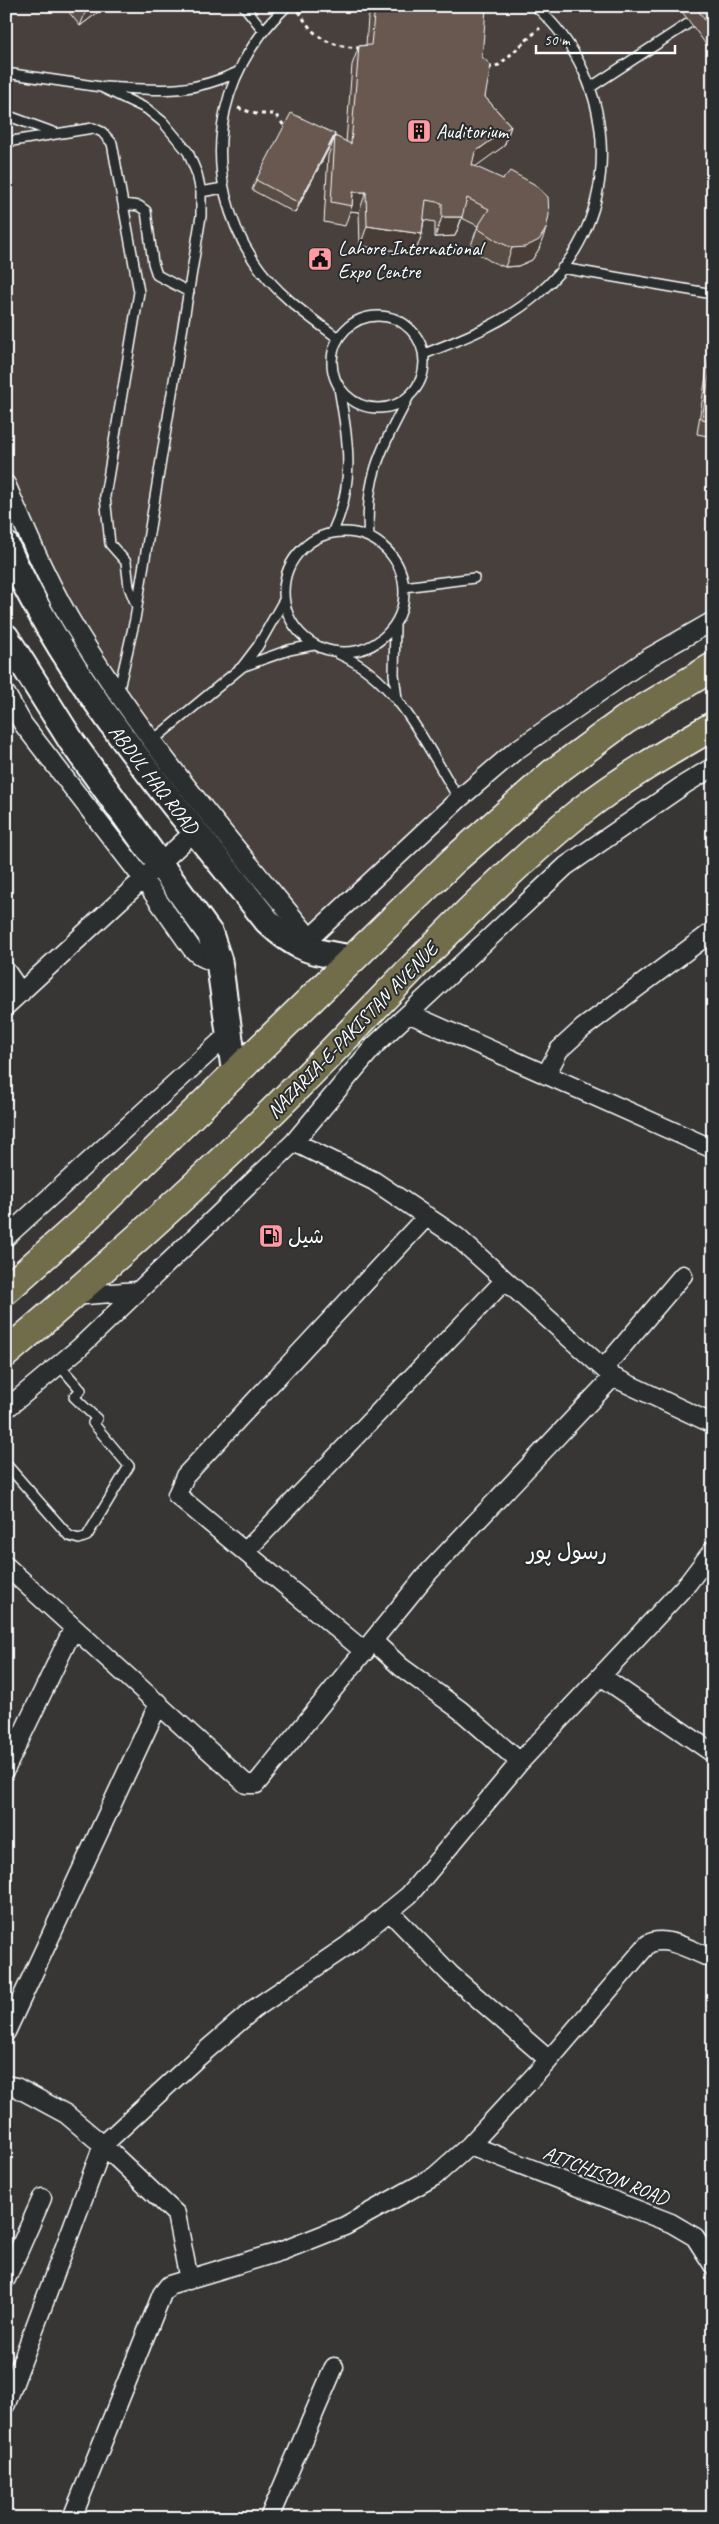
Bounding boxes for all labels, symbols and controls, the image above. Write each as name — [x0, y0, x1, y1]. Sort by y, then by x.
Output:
scale bar — [536, 22, 675, 54]
text: 50 m — [544, 31, 571, 50]
building icon: Auditorium — [406, 118, 432, 144]
place label: Auditorium — [436, 119, 510, 144]
place label: Lahore International Expo Centre — [338, 236, 486, 284]
public building icon: Lahore International Expo Centre — [307, 246, 333, 272]
street label: ABDUL HAQ ROAD — [103, 720, 205, 840]
street label: NAZARIA-E-PAKISTAN AVENUE — [262, 935, 445, 1124]
fuel station icon: شیل — [258, 1223, 284, 1249]
place label: شیل — [288, 1224, 324, 1249]
district label: رسول پور — [525, 1538, 607, 1566]
street label: AITCHISON ROAD — [540, 2140, 673, 2211]

